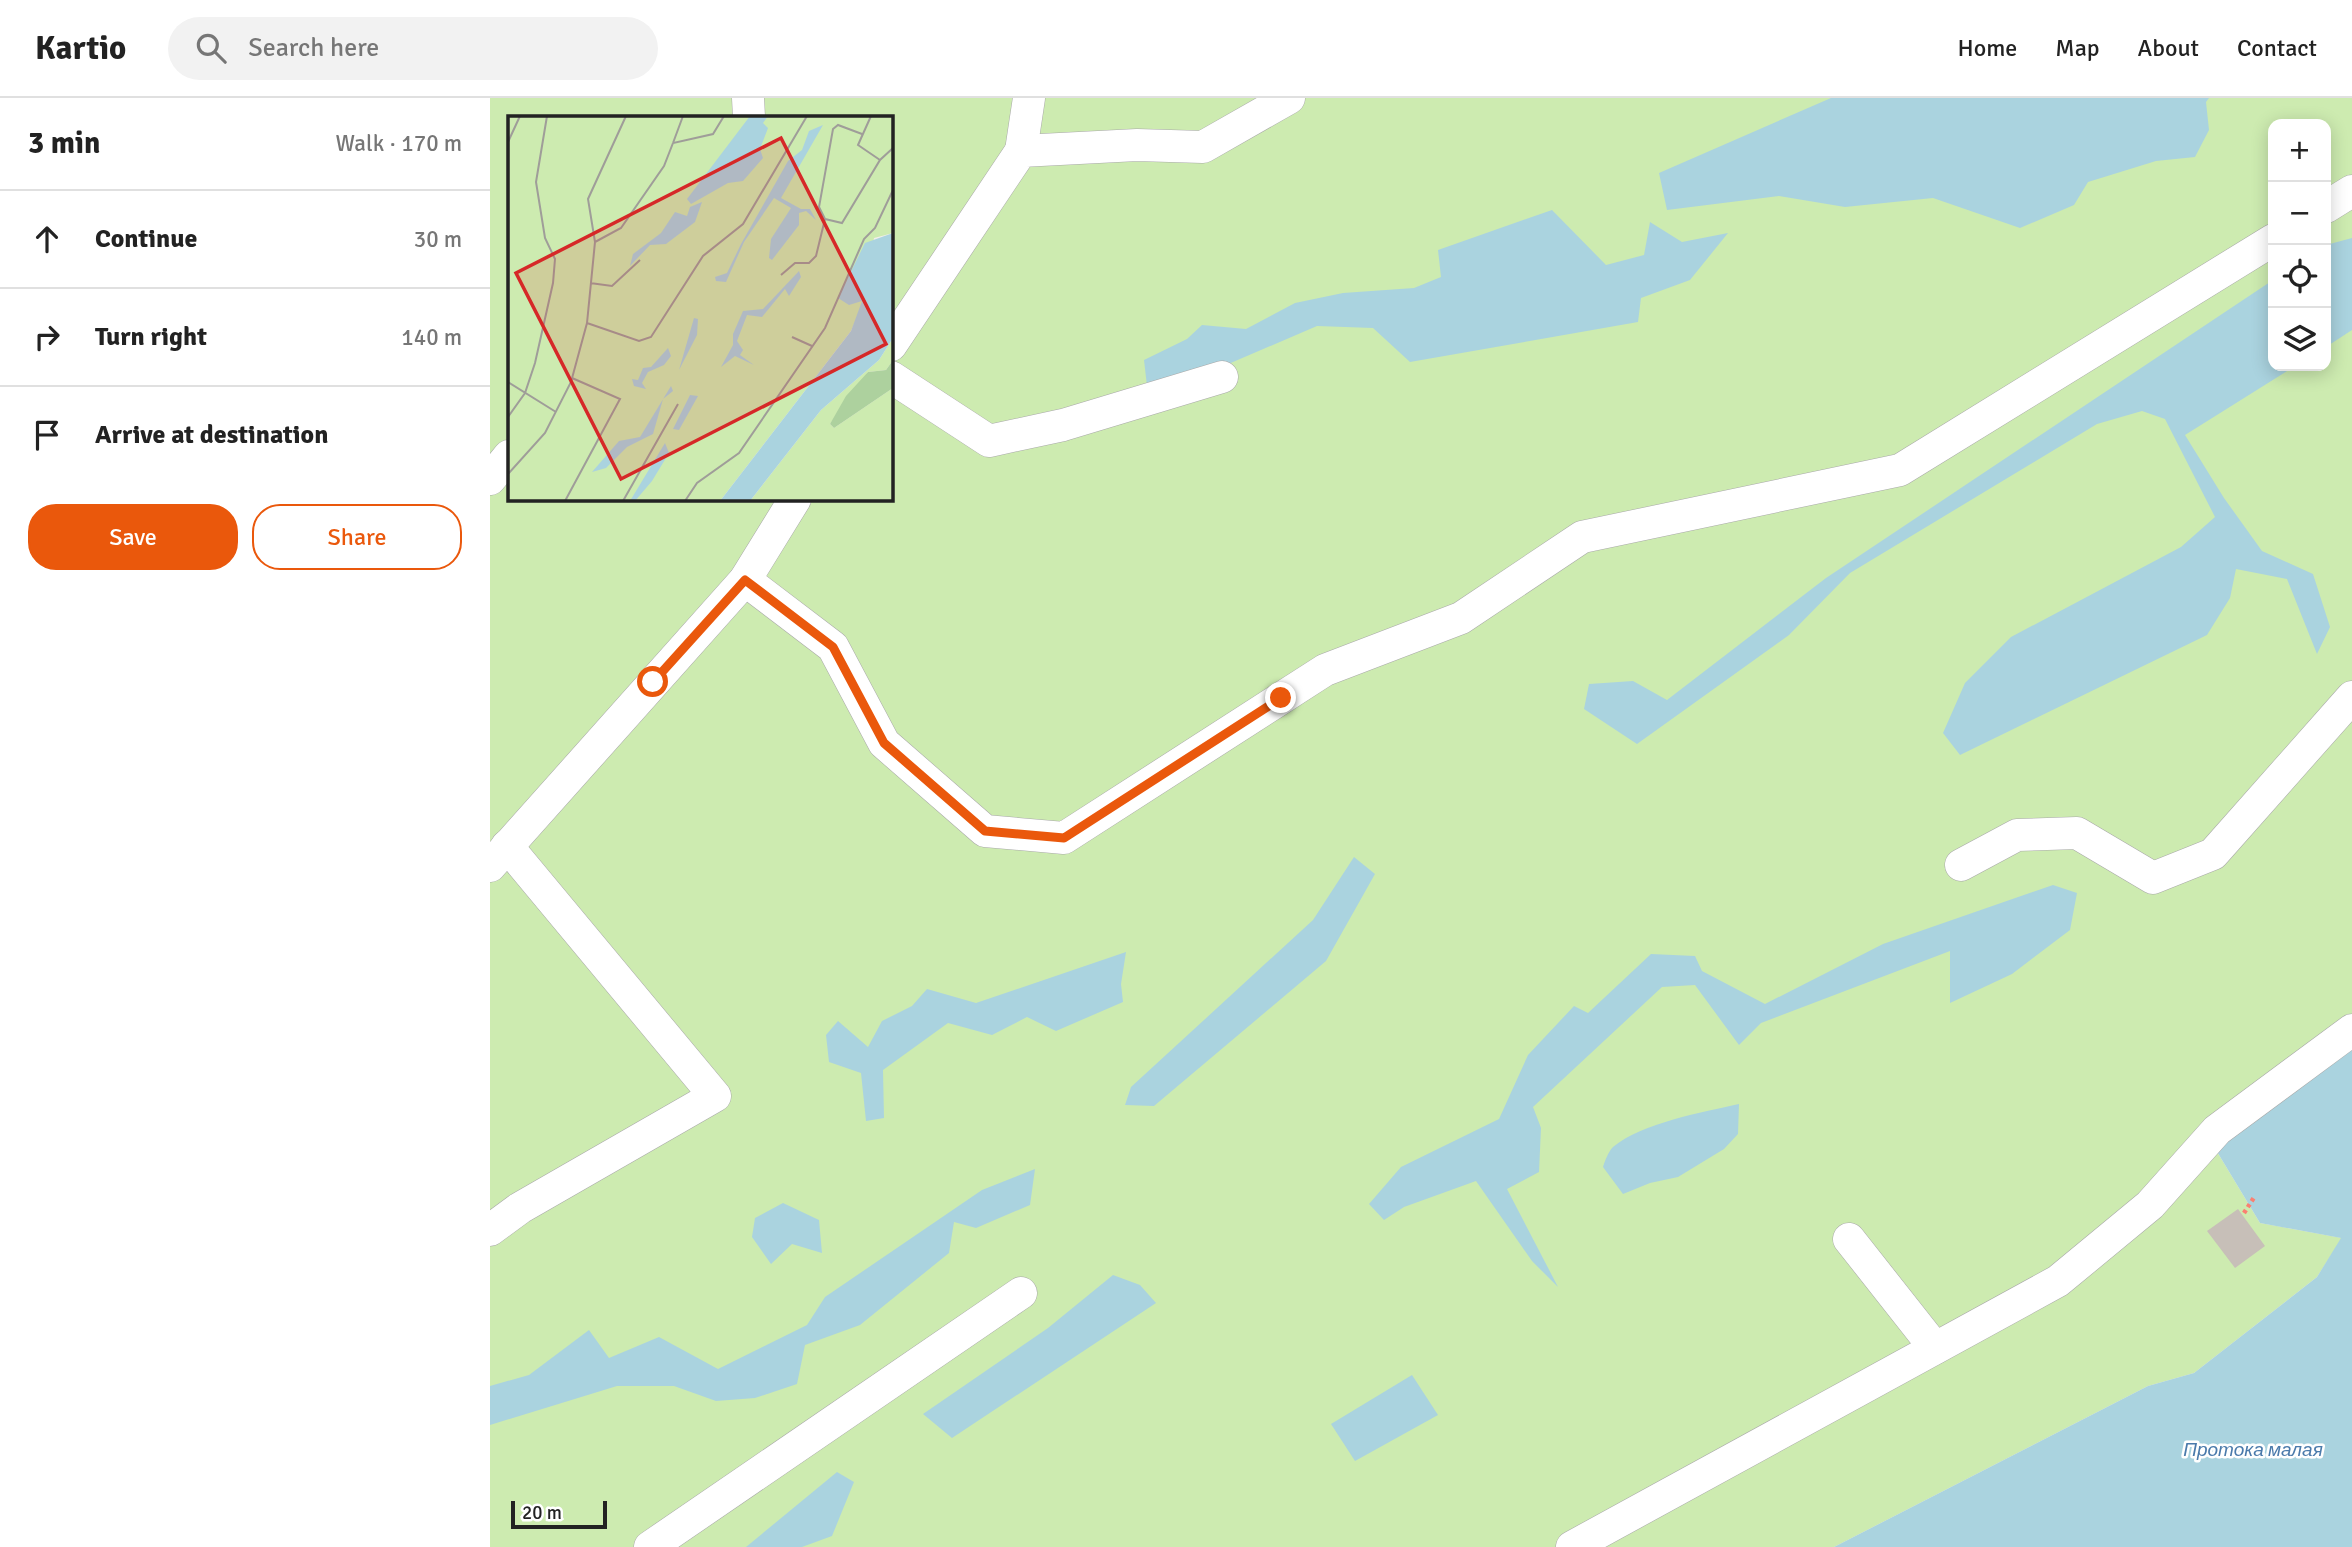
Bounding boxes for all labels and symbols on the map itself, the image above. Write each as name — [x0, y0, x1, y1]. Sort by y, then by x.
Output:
inset map — [508, 116, 892, 500]
route start — [637, 666, 668, 697]
route end — [1265, 682, 1296, 713]
water label: Протока малая — [2183, 1438, 2323, 1462]
scale bar — [511, 1498, 607, 1530]

